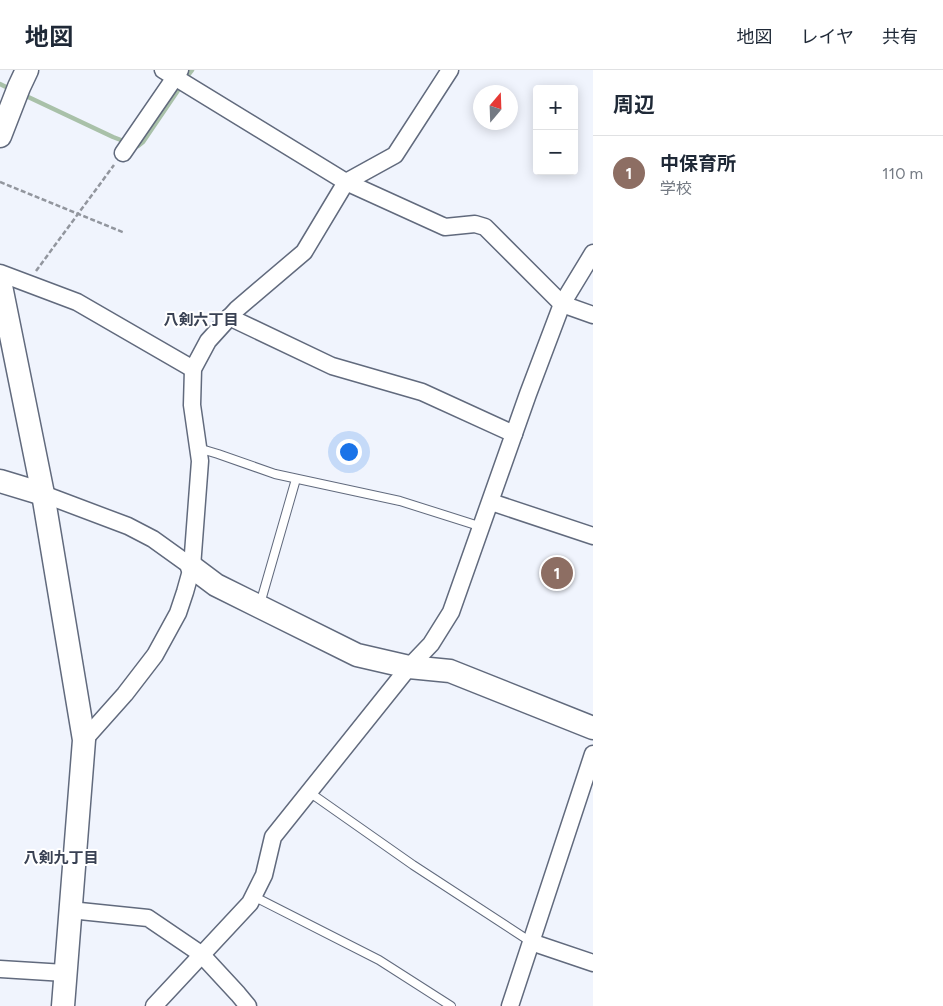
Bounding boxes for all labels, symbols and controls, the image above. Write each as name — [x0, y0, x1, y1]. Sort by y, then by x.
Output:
text: 地図 — [25, 22, 73, 51]
text: 地図 — [737, 26, 773, 48]
text: レイヤ — [801, 26, 854, 48]
text: 共有 — [882, 26, 918, 48]
north arrow — [473, 85, 518, 130]
map controls — [533, 85, 578, 175]
button: + — [533, 85, 578, 130]
text: 周辺 — [613, 92, 655, 117]
button: − — [533, 130, 578, 175]
text: 中保育所 — [660, 152, 736, 175]
text: 1 — [626, 164, 632, 183]
text: 110 m — [882, 164, 923, 183]
text: 学校 — [660, 179, 692, 198]
district label: 八剣六丁目 — [163, 311, 239, 329]
your location — [336, 439, 362, 465]
pin: 1 — [541, 554, 573, 592]
district label: 八剣九丁目 — [23, 849, 99, 867]

